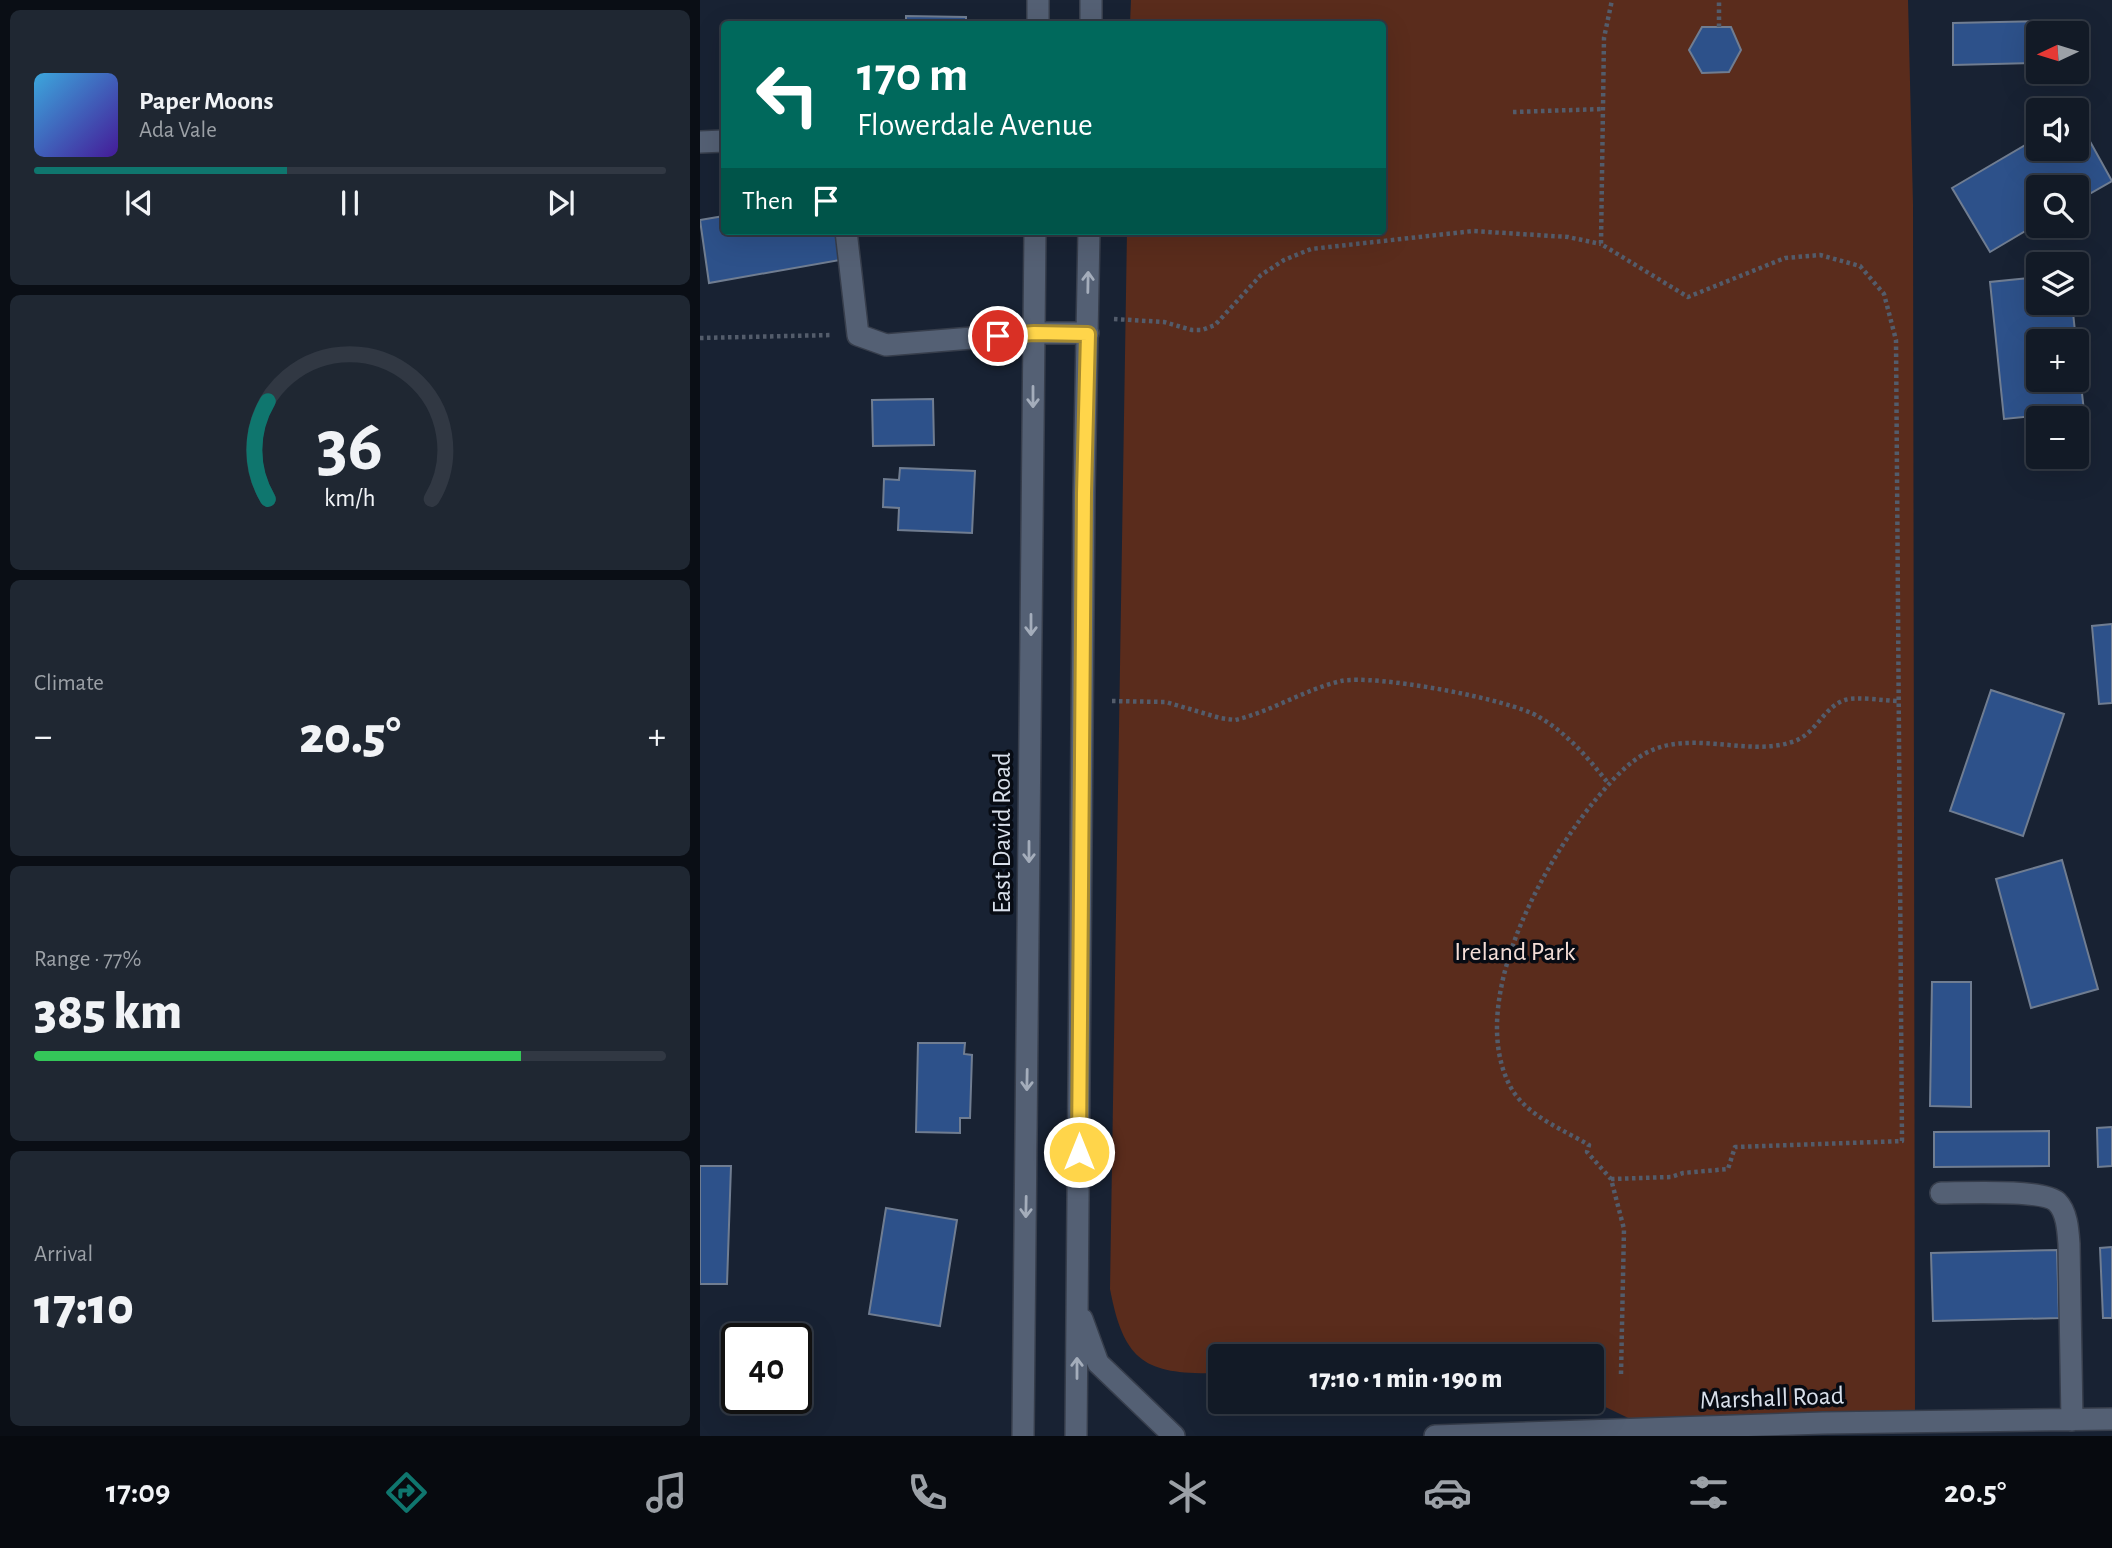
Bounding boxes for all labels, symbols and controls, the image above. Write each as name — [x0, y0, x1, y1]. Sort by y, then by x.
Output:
north arrow — [2026, 21, 2090, 84]
map controls — [2026, 21, 2089, 469]
icon: left — [742, 49, 833, 140]
text: 170 m — [857, 51, 968, 100]
text: Paper Moons — [139, 88, 274, 114]
button: sound — [2026, 98, 2089, 161]
text: Flowerdale Avenue — [857, 109, 1093, 141]
text: Ada Vale — [139, 119, 217, 142]
button: search — [2026, 175, 2089, 238]
icon: arrive — [807, 182, 845, 220]
icon: previous — [120, 184, 158, 222]
icon: pause — [331, 184, 369, 222]
icon: next — [542, 184, 580, 222]
text: Then — [742, 188, 793, 214]
button: layers — [2026, 252, 2089, 315]
one-way arrow — [1081, 271, 1095, 294]
pin — [968, 306, 1028, 366]
icon: arrive — [979, 317, 1017, 355]
button: + — [2026, 329, 2089, 392]
one-way arrow — [1026, 385, 1040, 408]
button: − — [2026, 406, 2089, 469]
text: 36 — [317, 411, 383, 484]
text: km/h — [324, 486, 376, 511]
one-way arrow — [1024, 613, 1038, 636]
text: Climate — [34, 672, 104, 695]
text: 20.5° — [299, 710, 401, 762]
text: − — [34, 718, 52, 756]
text: + — [648, 718, 666, 756]
street label: East David Road — [989, 752, 1015, 914]
one-way arrow — [1022, 840, 1036, 863]
park label: Ireland Park — [1454, 939, 1576, 965]
text: Range · 77% — [34, 948, 141, 971]
text: 385 km — [34, 986, 182, 1038]
one-way arrow — [1021, 1068, 1034, 1091]
position arrow — [1042, 1115, 1116, 1189]
one-way arrow — [1019, 1195, 1033, 1218]
text: Arrival — [34, 1243, 93, 1266]
text: 17:10 — [34, 1281, 134, 1333]
speed limit sign: 40 — [721, 1323, 812, 1414]
one-way arrow — [1070, 1357, 1084, 1380]
text: 17:10 · 1 min · 190 m — [1310, 1366, 1502, 1392]
street label: Marshall Road — [1699, 1382, 1845, 1414]
icon: directions — [382, 1468, 431, 1517]
icon: music — [642, 1468, 691, 1517]
icon: phone — [903, 1468, 952, 1517]
icon: climate — [1163, 1468, 1212, 1517]
icon: car — [1423, 1468, 1472, 1517]
icon: filters — [1684, 1468, 1733, 1517]
text: 17:09 — [106, 1476, 170, 1508]
text: 20.5° — [1944, 1476, 2006, 1508]

